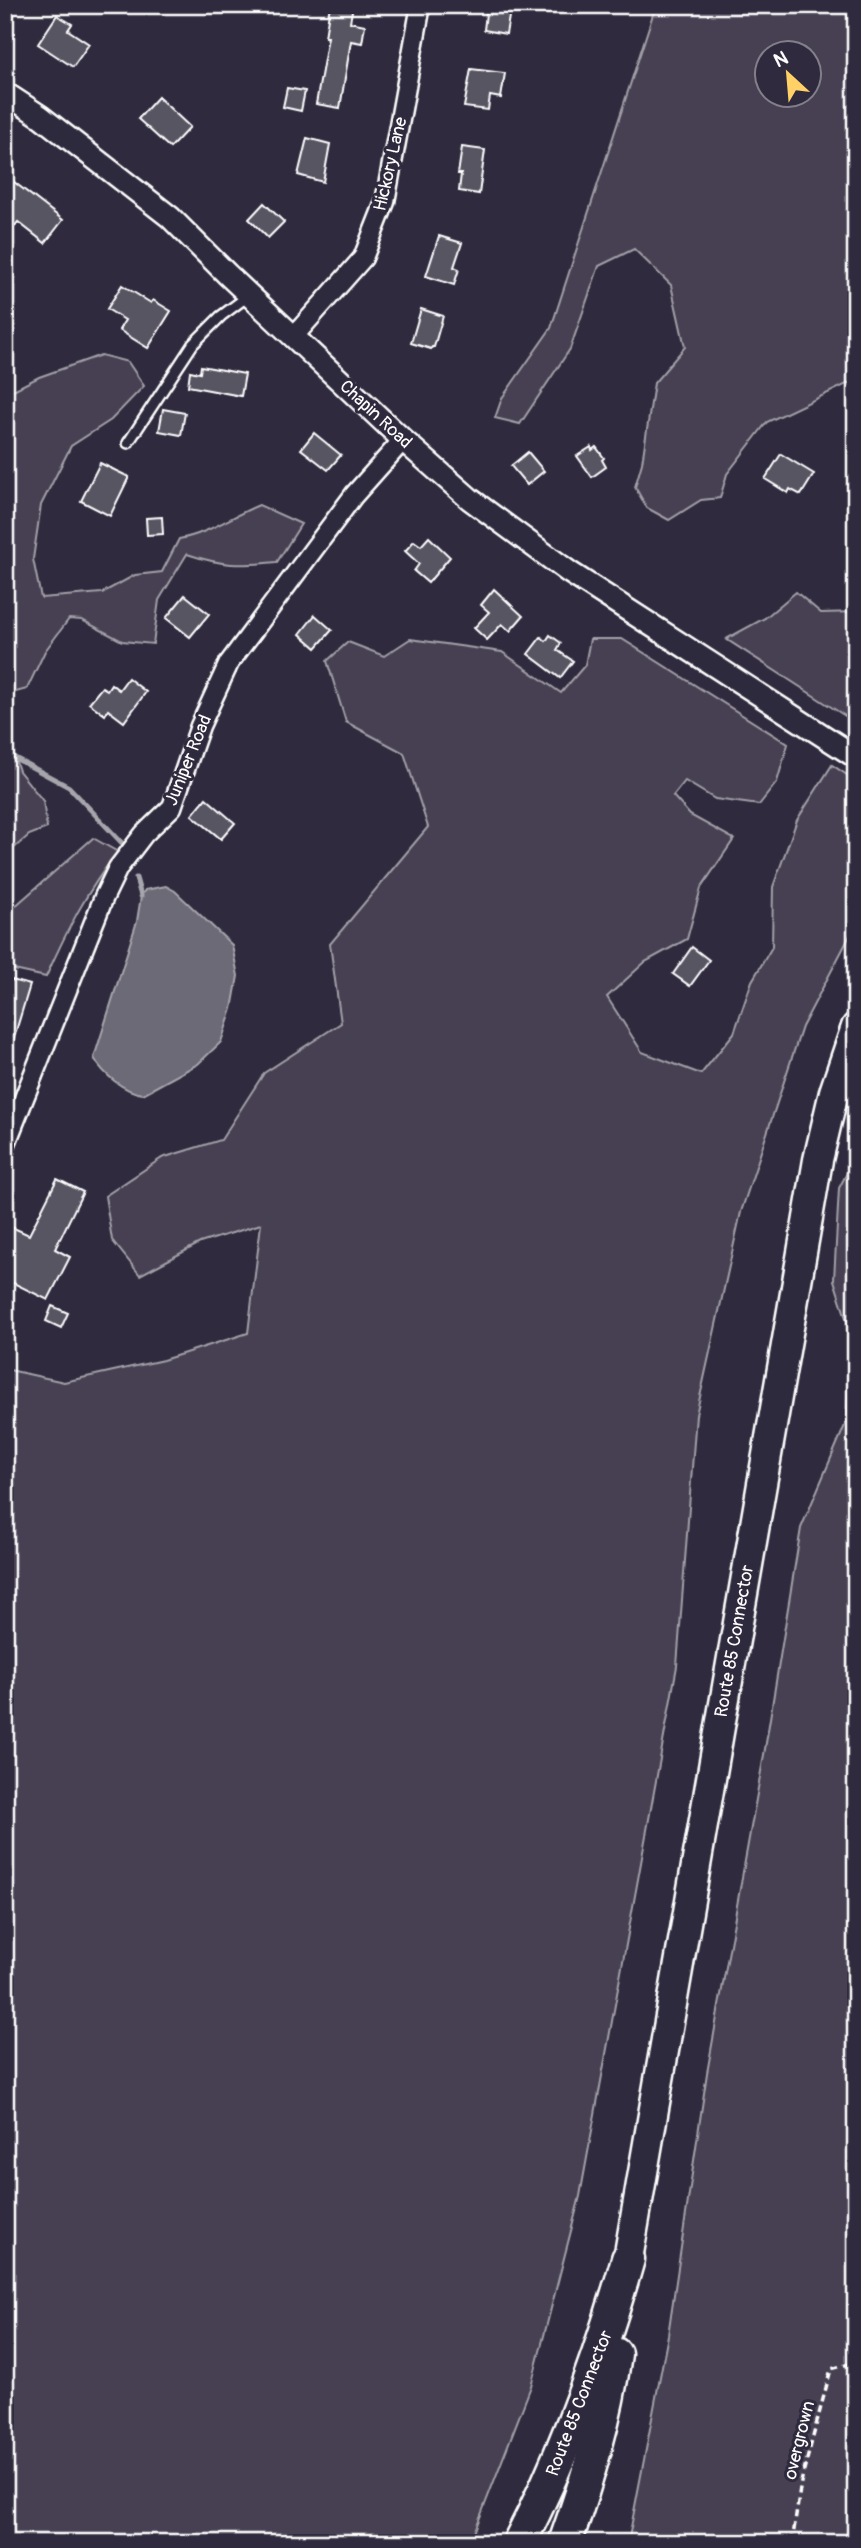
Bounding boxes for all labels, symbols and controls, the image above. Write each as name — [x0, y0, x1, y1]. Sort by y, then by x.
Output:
north arrow — [752, 38, 822, 108]
text: N — [770, 46, 792, 73]
street label: Hickory Lane — [368, 115, 413, 213]
street label: Chapin Road — [335, 375, 417, 454]
street label: Juniper Road — [160, 711, 217, 809]
street label: Route 85 Connector — [710, 1563, 759, 1719]
street label: Route 85 Connector — [541, 2327, 618, 2479]
street label: overgrown — [779, 2399, 820, 2482]

